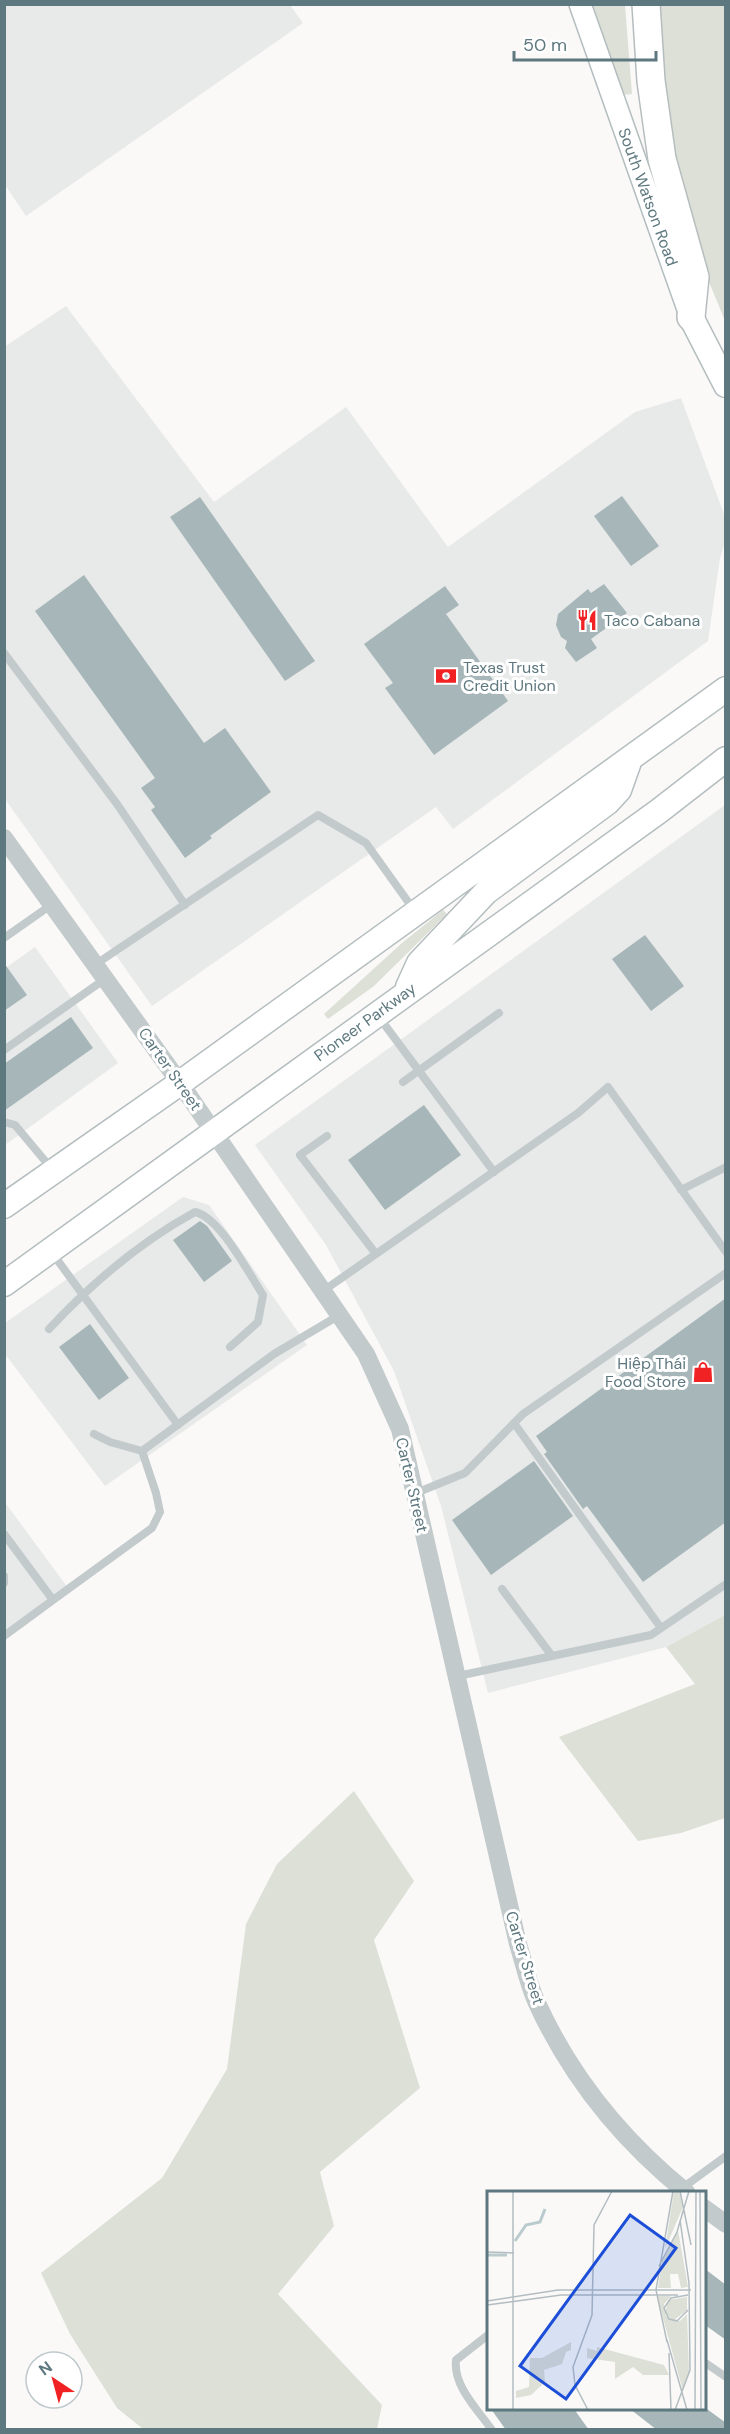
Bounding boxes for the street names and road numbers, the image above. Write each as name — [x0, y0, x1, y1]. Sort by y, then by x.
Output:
street label: South Watson Road — [613, 125, 683, 269]
street label: Pioneer Parkway — [310, 978, 420, 1066]
street label: Carter Street — [134, 1023, 206, 1115]
street label: Carter Street — [391, 1435, 433, 1535]
street label: Carter Street — [501, 1909, 549, 2007]

